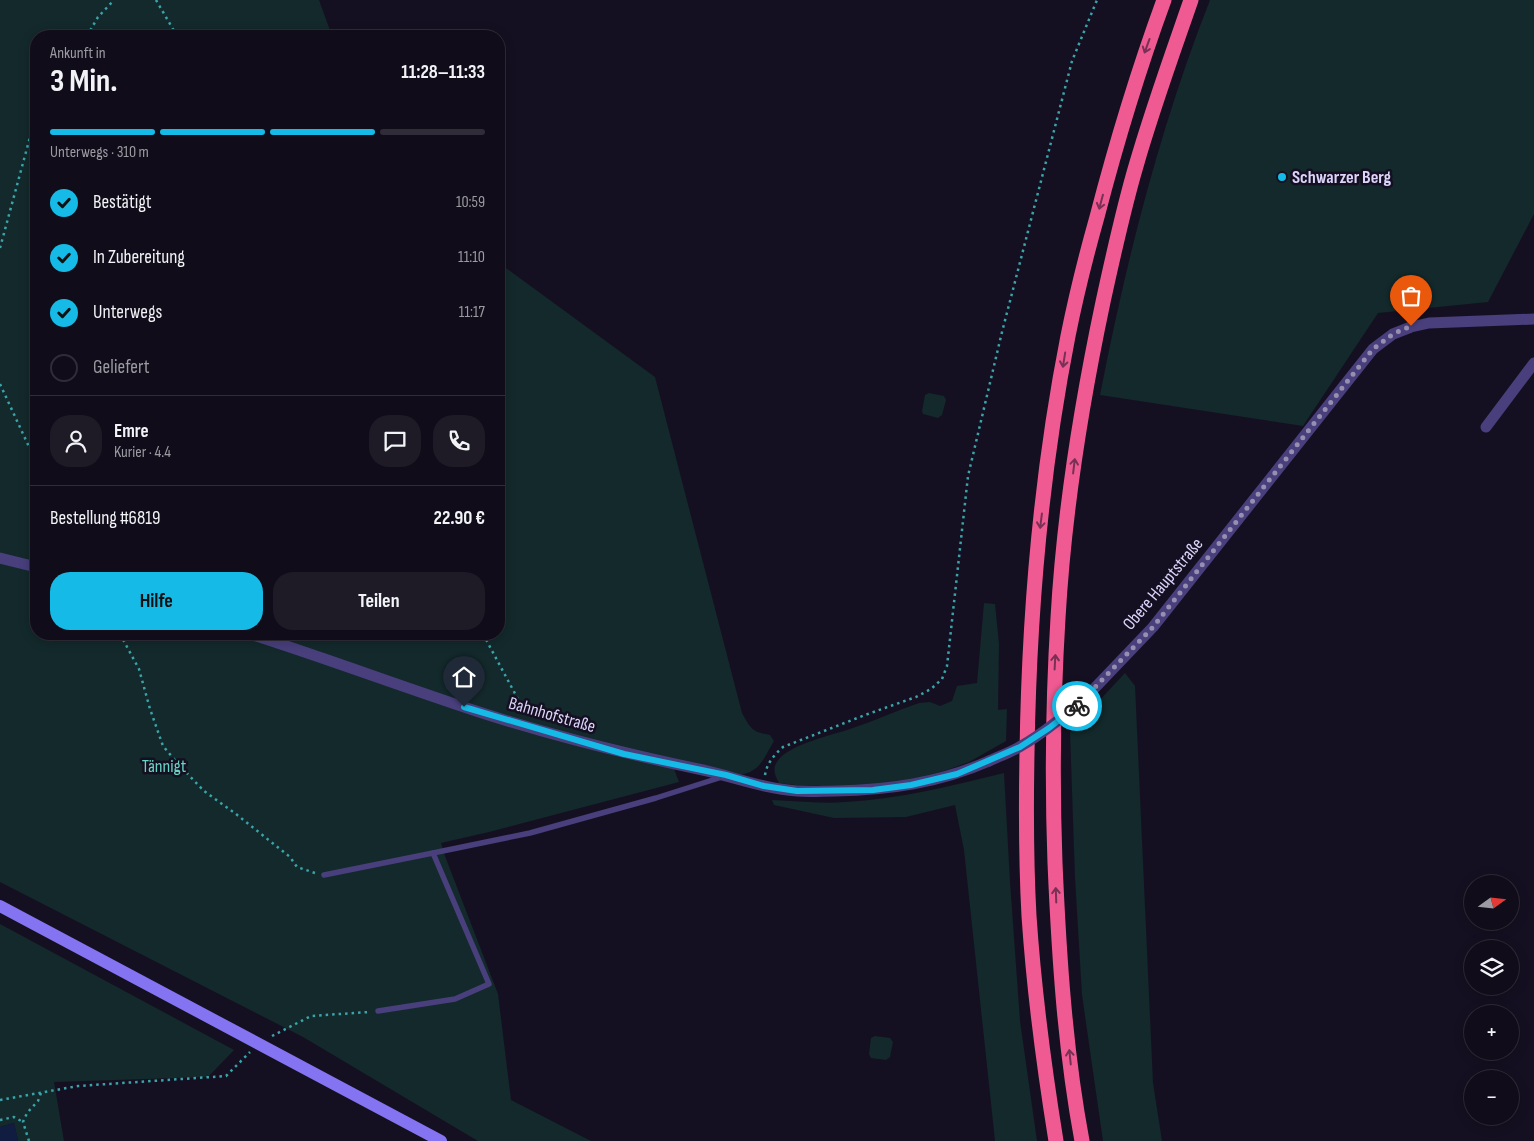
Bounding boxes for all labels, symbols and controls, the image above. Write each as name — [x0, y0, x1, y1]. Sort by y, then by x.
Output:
one-way arrow — [1142, 38, 1151, 53]
text: Ankunft in — [50, 44, 106, 63]
text: 11:28–11:33 — [401, 61, 485, 84]
text: 3 Min. — [50, 62, 118, 101]
text: Unterwegs · 310 m — [50, 143, 149, 162]
place label: Schwarzer Berg — [1292, 167, 1392, 188]
marker: Schwarzer Berg — [1276, 171, 1288, 183]
icon: check — [50, 189, 78, 217]
text: Bestätigt — [93, 191, 152, 214]
text: 10:59 — [456, 193, 485, 212]
one-way arrow — [1095, 193, 1105, 209]
icon: check — [50, 244, 78, 272]
text: In Zubereitung — [93, 246, 185, 269]
text: 11:10 — [458, 248, 485, 267]
pin — [1390, 275, 1432, 326]
icon: bag — [1397, 282, 1425, 310]
icon: check — [50, 299, 78, 327]
text: Unterwegs — [93, 301, 162, 324]
text: 11:17 — [459, 303, 485, 322]
one-way arrow — [1059, 351, 1069, 367]
text: Geliefert — [93, 356, 149, 379]
button: person — [50, 415, 102, 467]
button: chat — [369, 415, 421, 467]
button: phone — [433, 415, 485, 467]
text: Emre — [114, 420, 149, 443]
text: Kurier · 4.4 — [114, 443, 171, 462]
one-way arrow — [1069, 458, 1079, 474]
text: Bestellung #6819 — [50, 507, 160, 530]
text: 22.90 € — [434, 507, 485, 530]
one-way arrow — [1036, 512, 1046, 528]
street label: Obere Hauptstraße — [1118, 534, 1208, 634]
button: Hilfe — [50, 572, 263, 630]
button: Teilen — [273, 572, 485, 630]
one-way arrow — [1051, 654, 1060, 670]
pin — [443, 656, 485, 707]
icon: home — [450, 663, 478, 691]
courier — [1052, 681, 1102, 731]
icon: bike — [1063, 692, 1091, 720]
street label: Bahnhofstraße — [506, 693, 598, 737]
park label: Tännigt — [142, 756, 187, 777]
north arrow — [1464, 875, 1519, 930]
map controls — [1464, 875, 1519, 1125]
one-way arrow — [1052, 887, 1061, 903]
button: layers — [1464, 940, 1519, 995]
button: + — [1464, 1005, 1519, 1060]
one-way arrow — [1065, 1049, 1075, 1065]
button: − — [1464, 1070, 1519, 1125]

